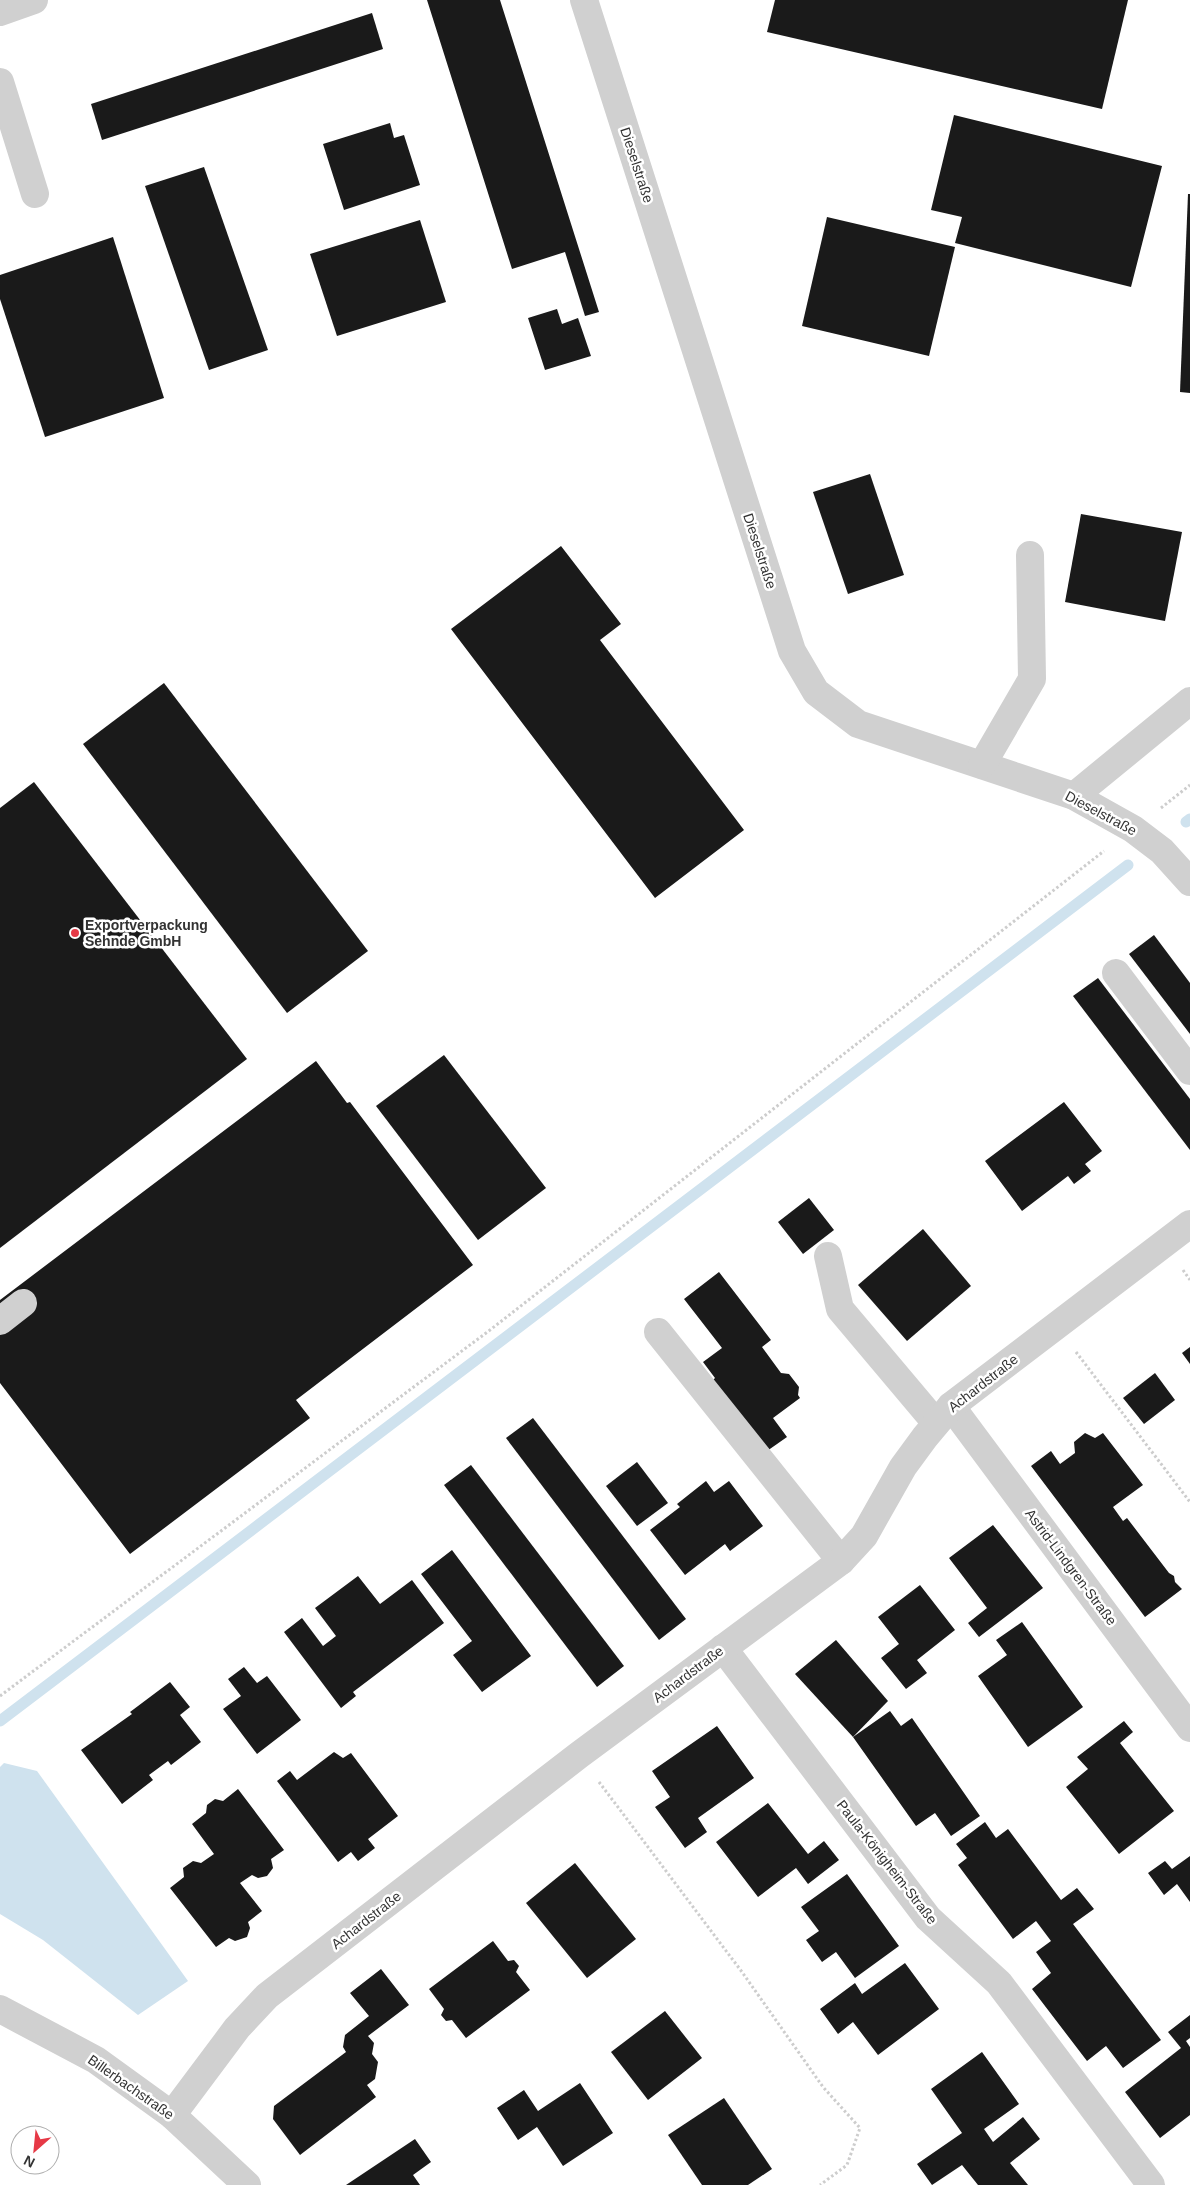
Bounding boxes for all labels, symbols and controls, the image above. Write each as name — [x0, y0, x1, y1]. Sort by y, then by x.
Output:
street label: Dieselstraße — [617, 125, 657, 205]
street label: Dieselstraße — [740, 511, 780, 591]
street label: Dieselstraße — [1063, 787, 1140, 839]
place label: Exportverpackung Sehnde GmbH — [85, 917, 208, 949]
marker: Exportverpackung Sehnde GmbH — [69, 927, 81, 939]
street label: Achardstraße — [945, 1351, 1021, 1415]
street label: Astrid-Lindgren-Straße — [1022, 1506, 1120, 1629]
street label: Achardstraße — [650, 1642, 727, 1706]
street label: Paula-Königheim-Straße — [834, 1797, 941, 1927]
street label: Achardstraße — [328, 1888, 404, 1952]
street label: Billerbachstraße — [85, 2051, 177, 2123]
north arrow — [10, 2125, 60, 2175]
text: N — [21, 2152, 37, 2171]

